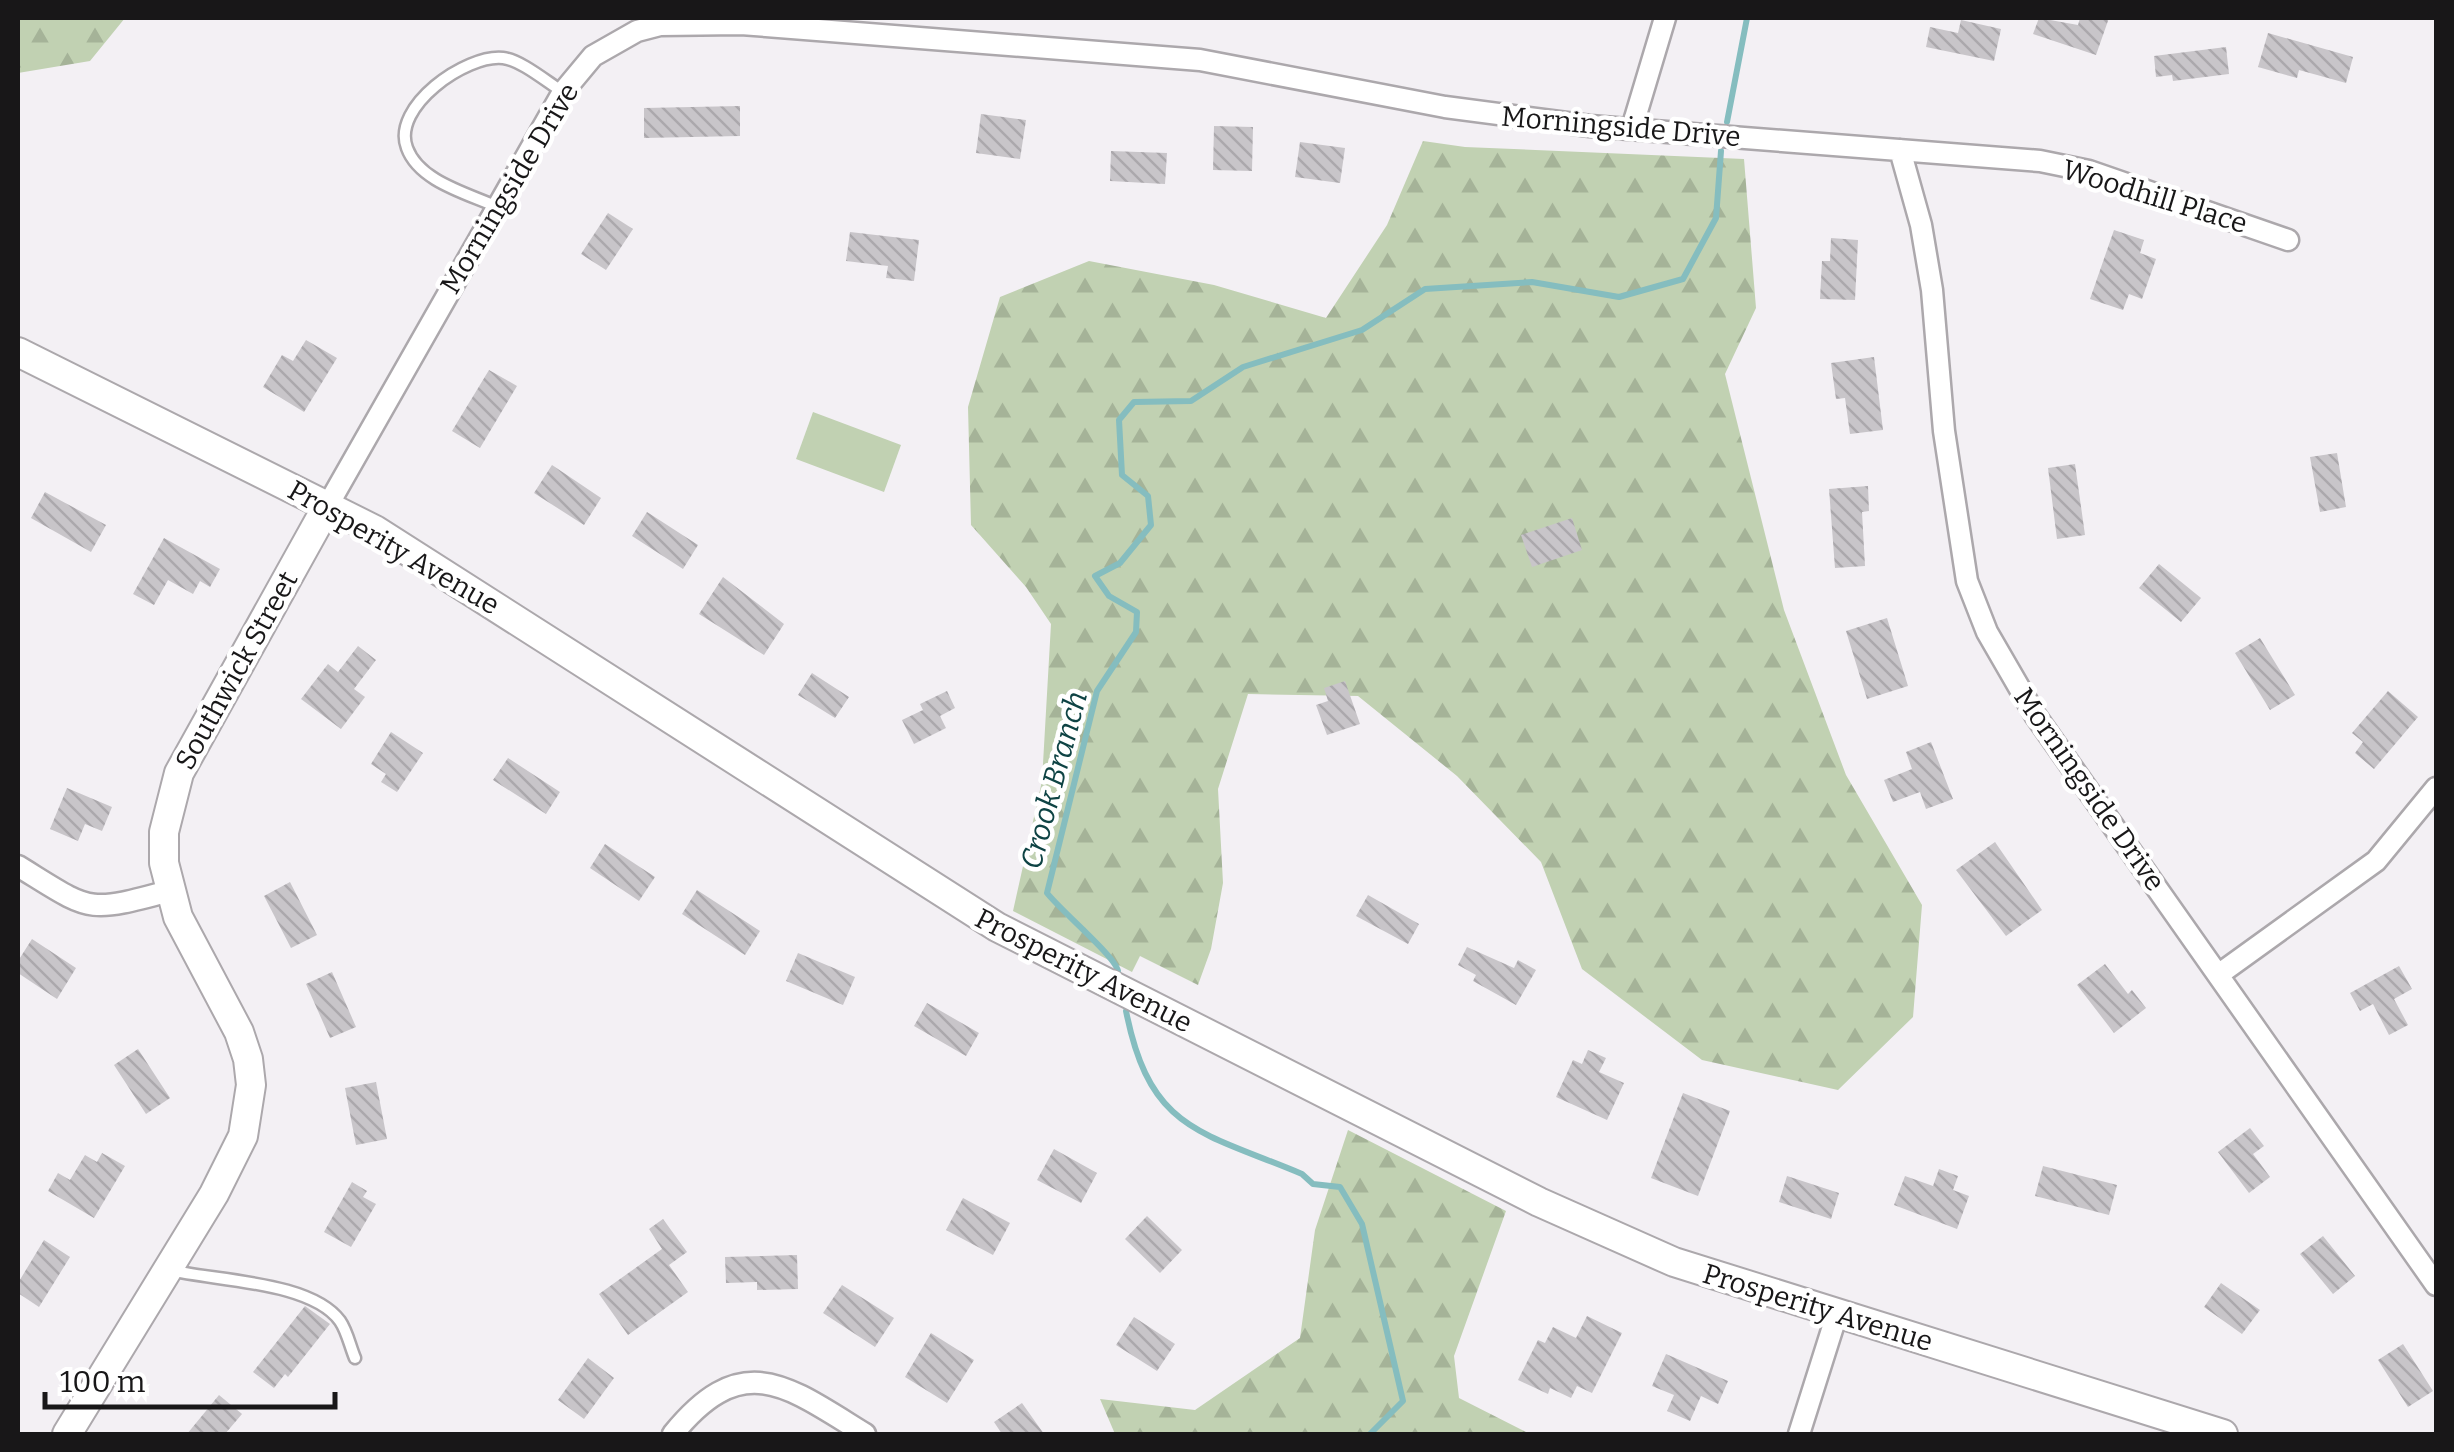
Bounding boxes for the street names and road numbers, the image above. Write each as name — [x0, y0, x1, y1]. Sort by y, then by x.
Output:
street label: Morningside Drive — [433, 77, 585, 300]
street label: Morningside Drive — [1500, 100, 1742, 153]
street label: Woodhill Place — [2059, 153, 2251, 240]
street label: Prosperity Avenue — [282, 473, 505, 621]
street label: Southwick Street — [168, 565, 305, 775]
street label: Morningside Drive — [2007, 682, 2172, 897]
street label: Prosperity Avenue — [970, 902, 1198, 1039]
street label: Prosperity Avenue — [1699, 1257, 1937, 1358]

